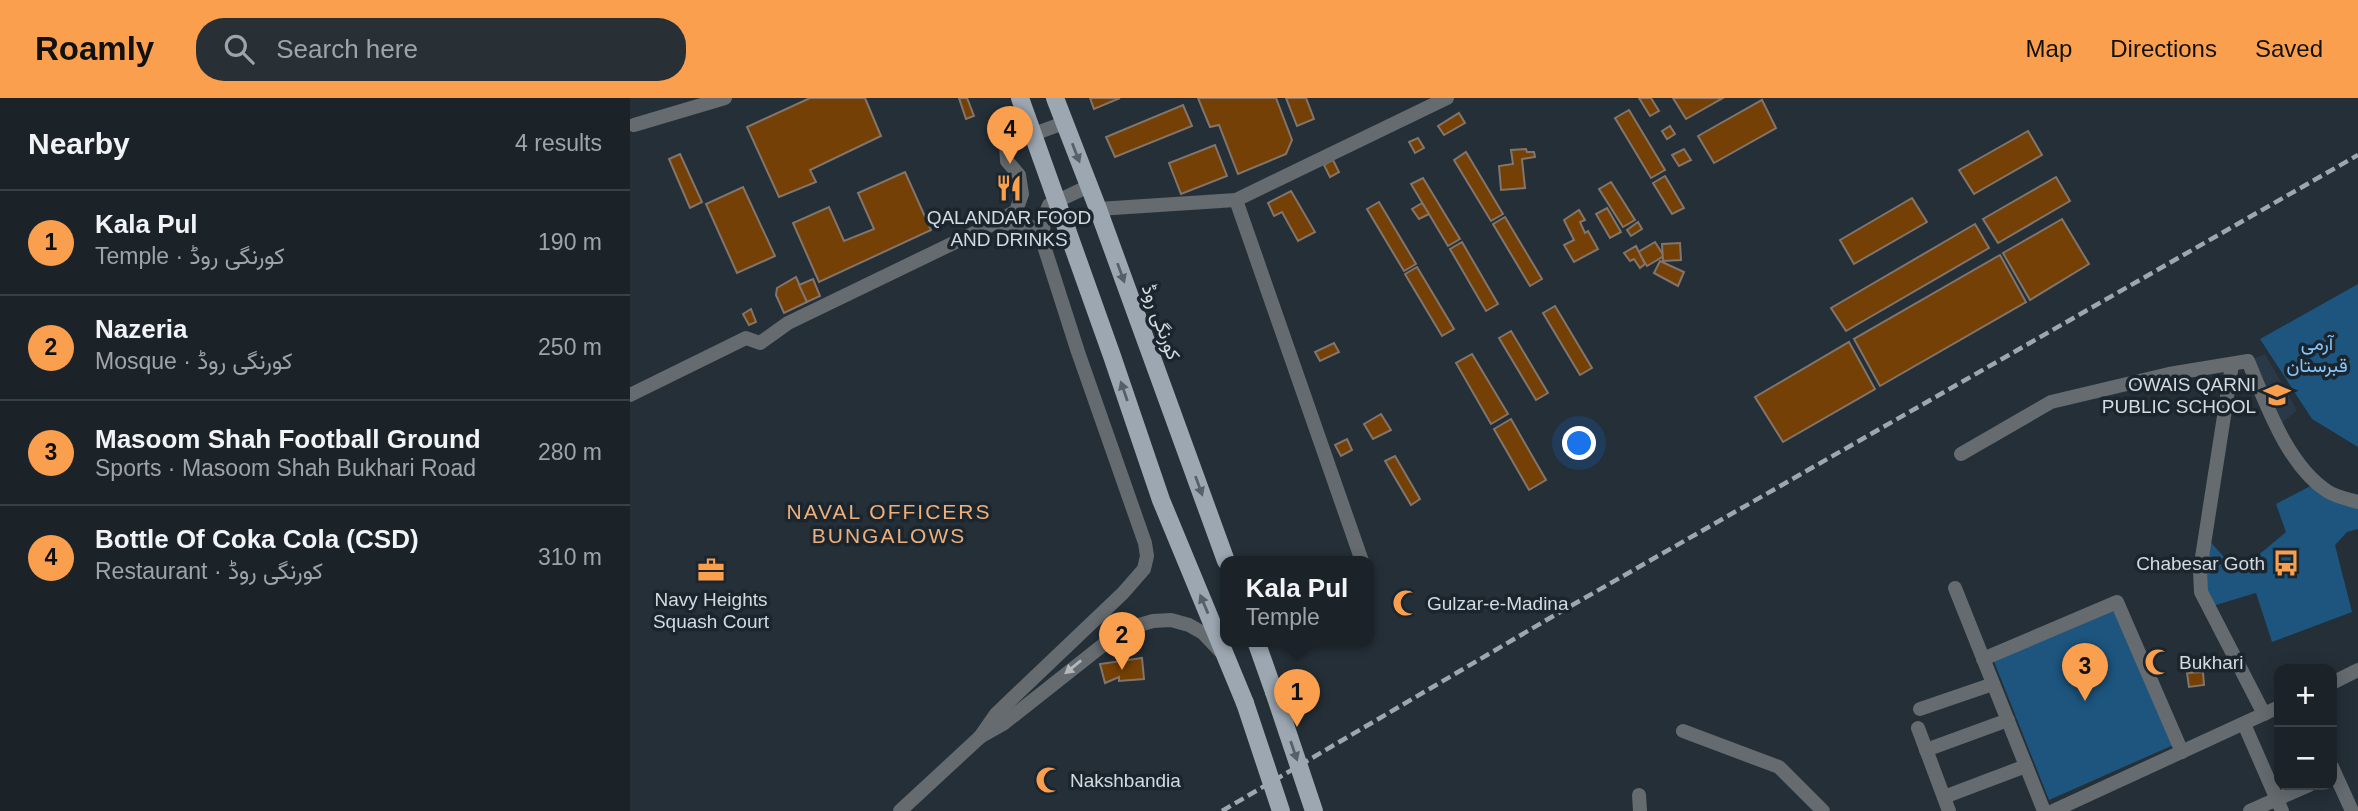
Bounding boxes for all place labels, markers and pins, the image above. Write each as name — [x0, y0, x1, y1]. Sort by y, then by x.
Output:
pin: 4 — [987, 106, 1033, 164]
restaurant icon: QALANDAR FOOD AND DRINKS — [994, 173, 1024, 203]
place label: QALANDAR FOOD AND DRINKS — [927, 207, 1091, 250]
place label: OWAIS QARNI PUBLIC SCHOOL — [2102, 374, 2256, 417]
school or university icon: OWAIS QARNI PUBLIC SCHOOL — [2262, 380, 2292, 410]
bus stop icon: Chabesar Goth — [2271, 548, 2301, 578]
place label: Chabesar Goth — [2136, 553, 2265, 574]
office icon: Navy Heights Squash Court — [696, 555, 726, 585]
mosque icon: Gulzar-e-Madina — [1391, 588, 1421, 618]
place label: Navy Heights Squash Court — [653, 589, 770, 632]
place label: Gulzar-e-Madina — [1427, 593, 1569, 614]
pin: 2 — [1099, 612, 1145, 670]
pin: 3 — [2062, 643, 2108, 701]
mosque icon: Bukhari — [2143, 647, 2173, 677]
place label: Bukhari — [2179, 652, 2243, 673]
pin: 1 — [1274, 669, 1320, 727]
mosque icon: Nakshbandia — [1034, 765, 1064, 795]
place label: Nakshbandia — [1070, 770, 1181, 791]

